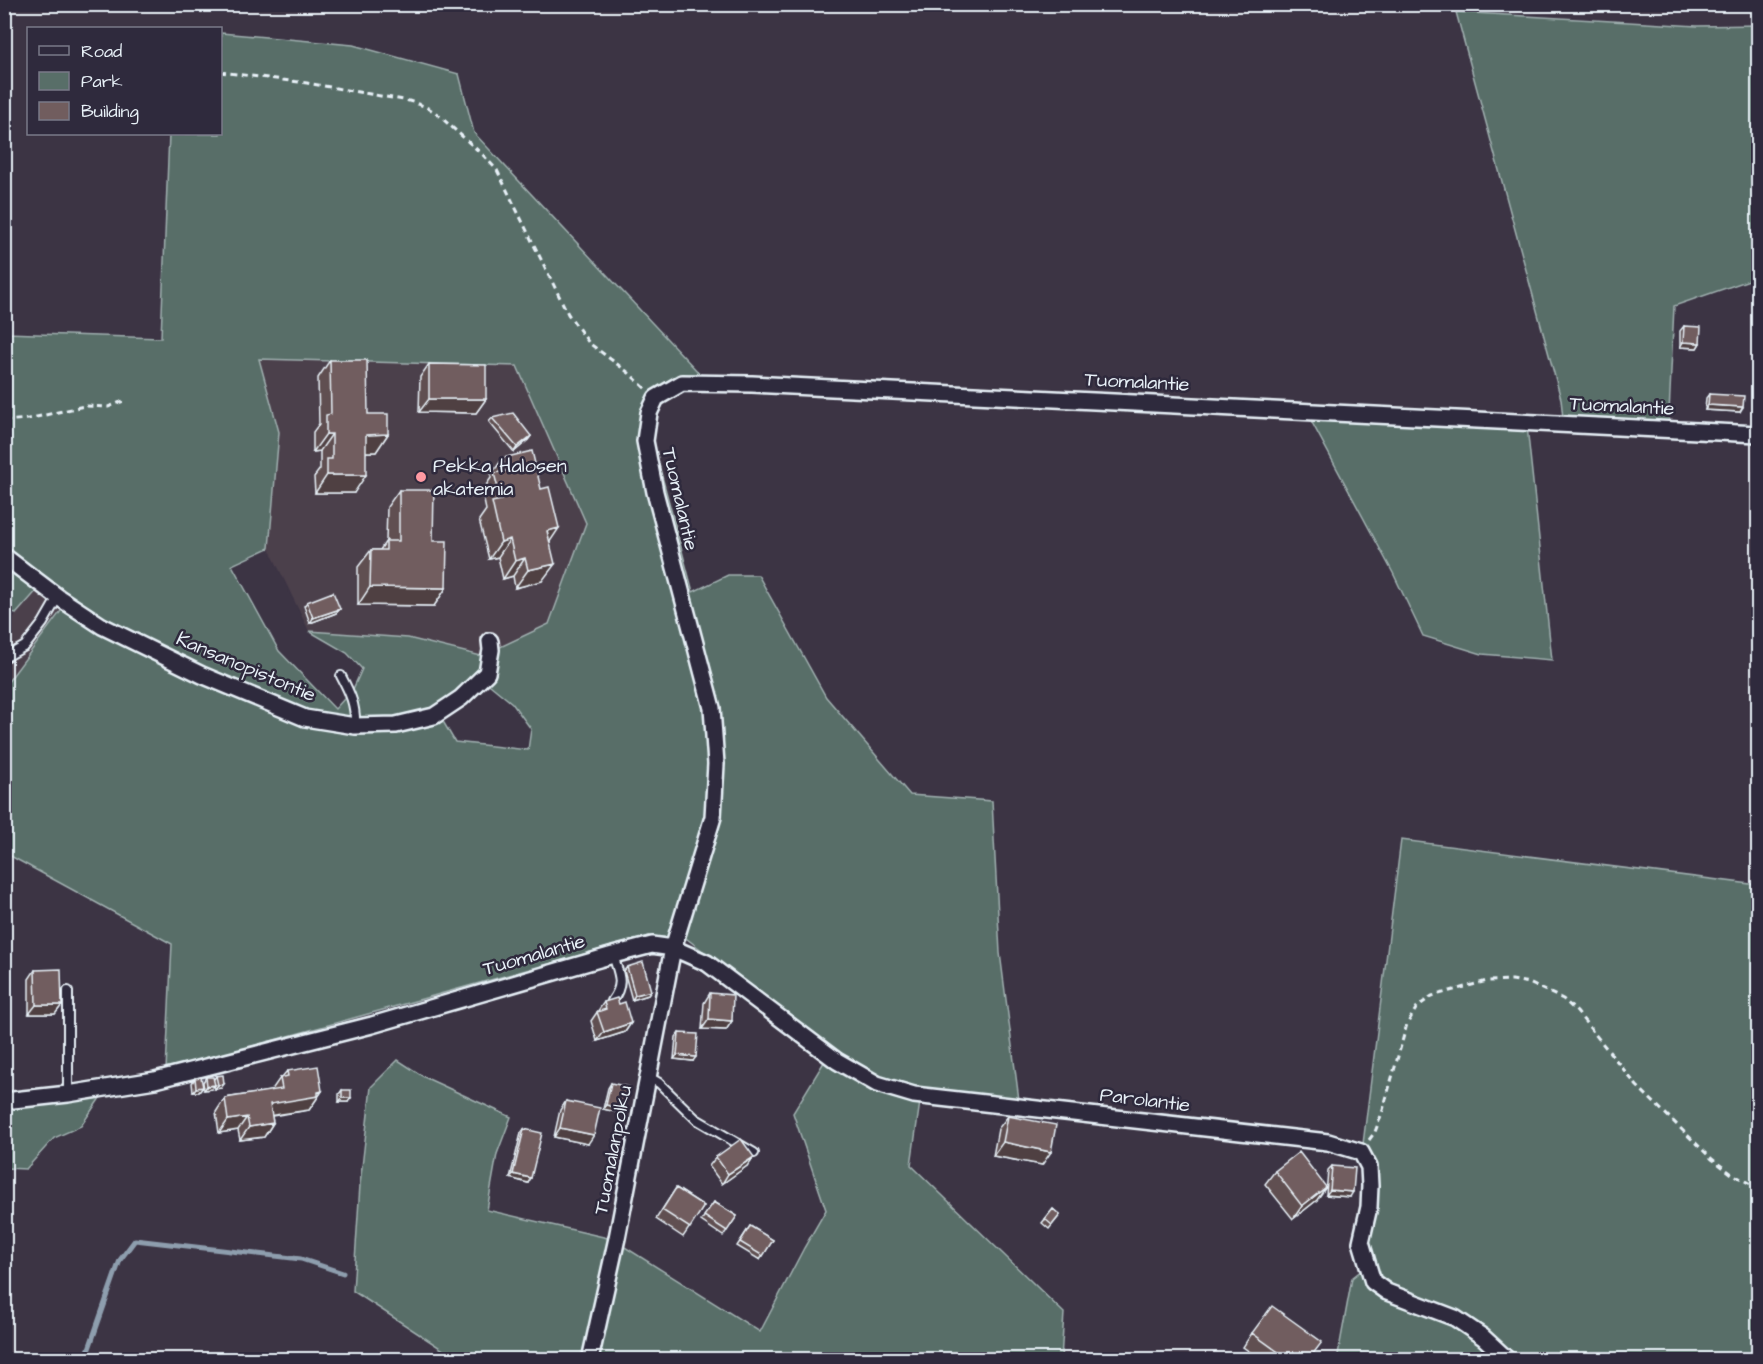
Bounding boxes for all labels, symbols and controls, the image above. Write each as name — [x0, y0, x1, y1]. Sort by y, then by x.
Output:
legend — [27, 27, 222, 135]
text: Road — [81, 39, 122, 64]
text: Park — [81, 69, 123, 94]
text: Building — [81, 99, 139, 125]
street label: Tuomalantie — [1084, 365, 1190, 399]
street label: Tuomalantie — [1569, 389, 1675, 423]
street label: Tuomalantie — [655, 445, 705, 553]
place label: Pekka Halosen akatemia — [433, 452, 567, 503]
marker: Pekka Halosen akatemia — [414, 470, 428, 484]
street label: Kansanopistontie — [172, 625, 320, 709]
street label: Tuomalantie — [480, 927, 588, 983]
street label: Parolantie — [1098, 1081, 1192, 1119]
street label: Tuomalanpolku — [587, 1083, 639, 1217]

